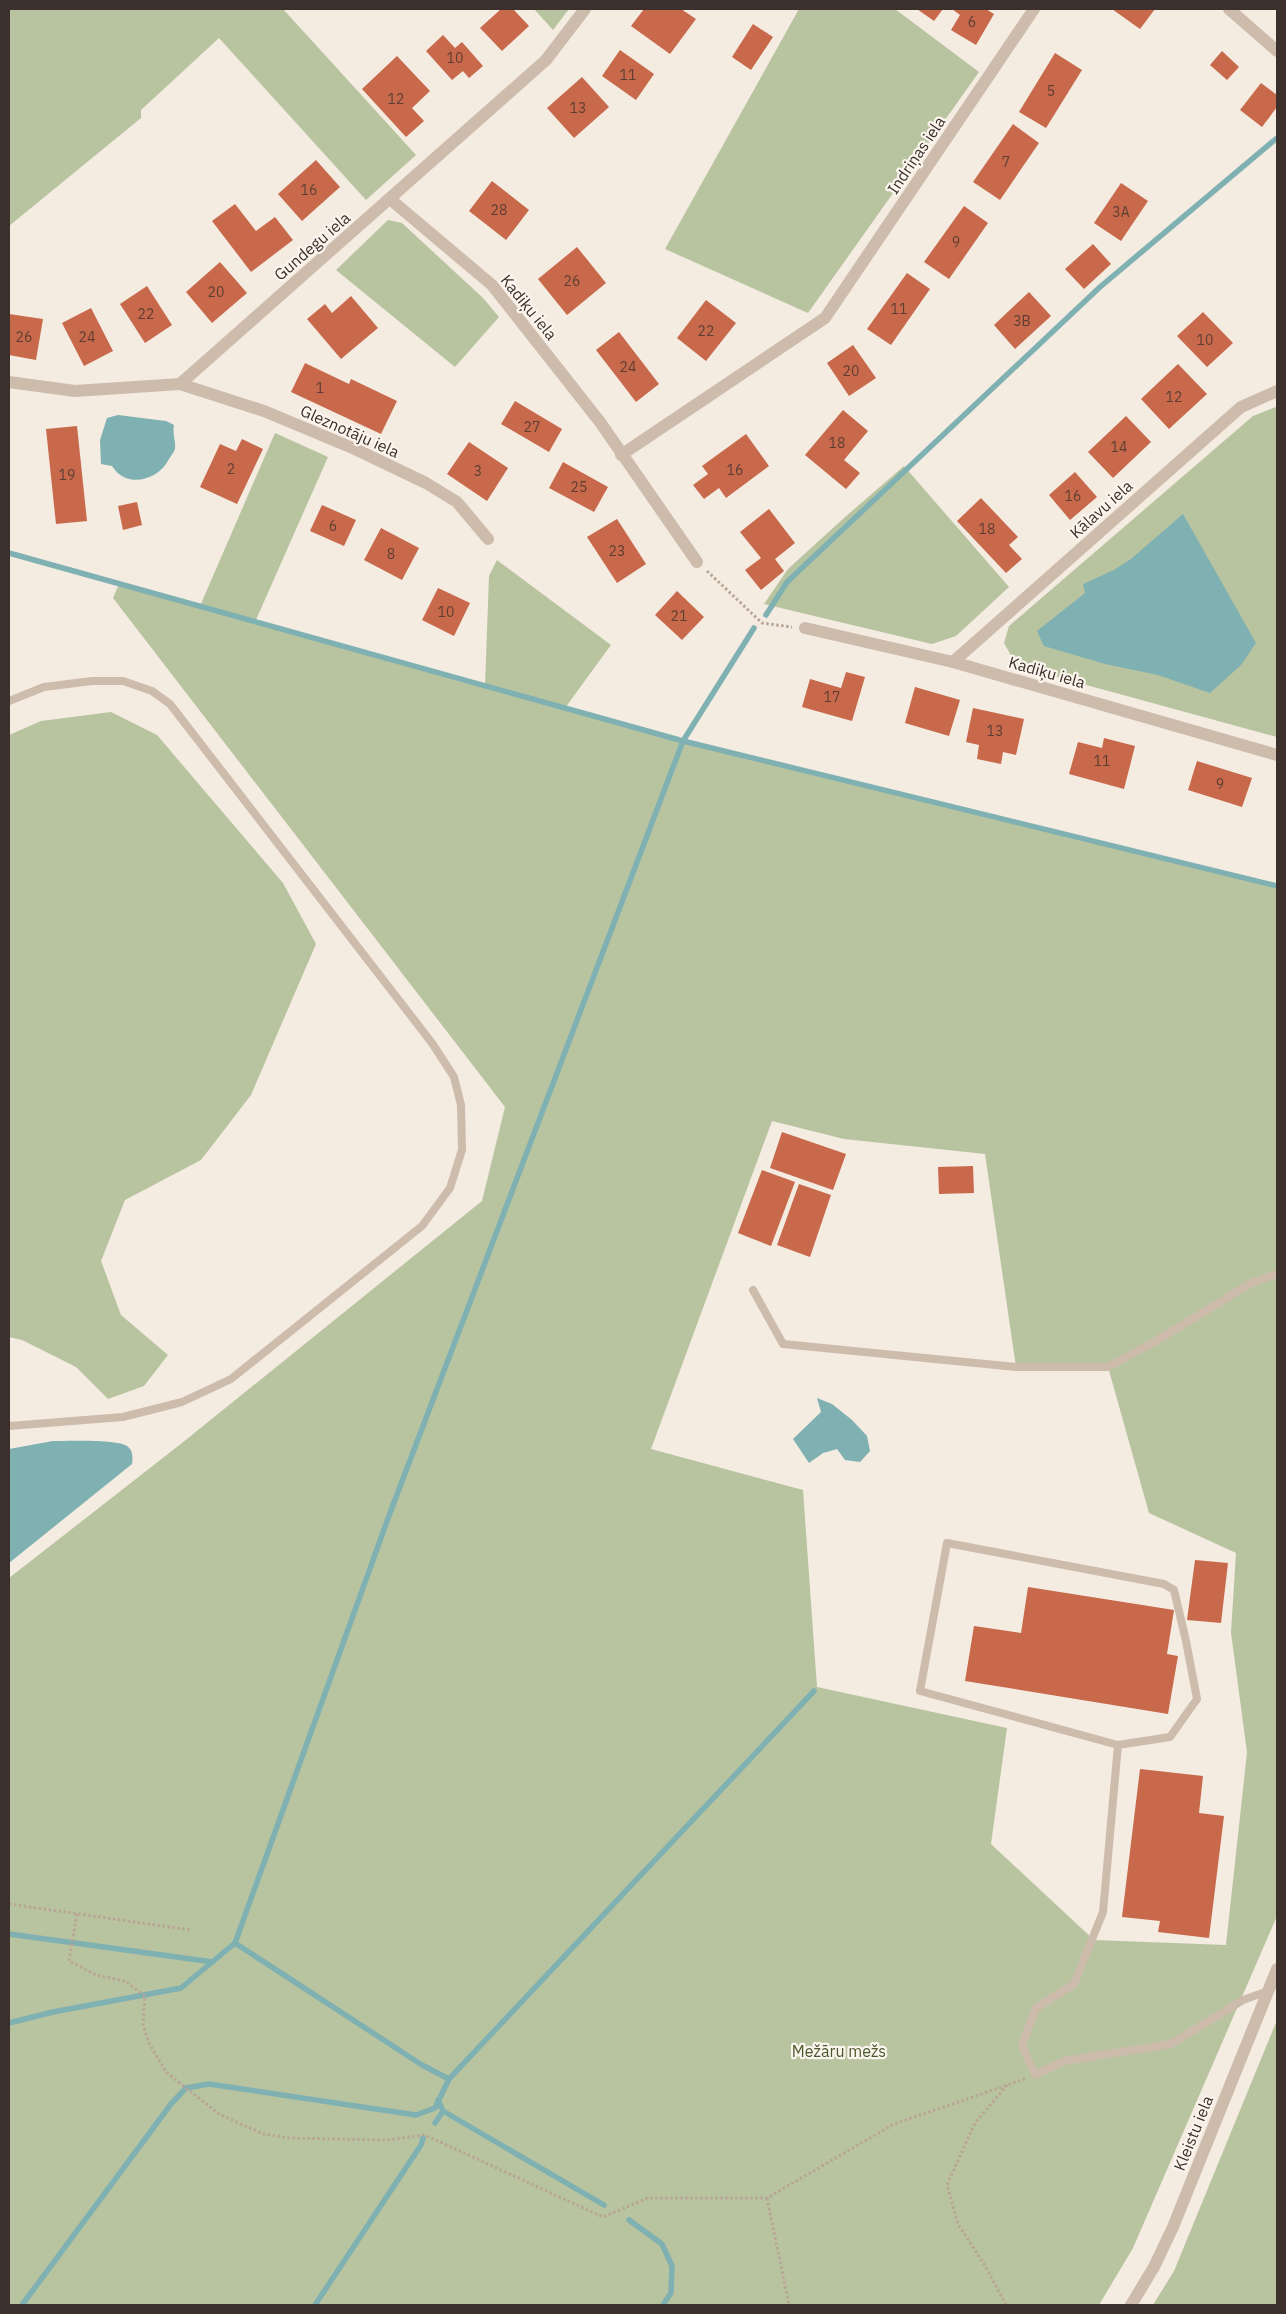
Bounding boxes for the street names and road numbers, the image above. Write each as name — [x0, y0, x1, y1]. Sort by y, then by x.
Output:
street label: Indriņas iela — [883, 112, 950, 198]
street label: Gundegu iela — [270, 207, 354, 284]
street label: Kadiķu iela — [496, 270, 562, 345]
street label: Gleznotāju iela — [297, 400, 403, 462]
street label: Kālavu iela — [1065, 475, 1137, 542]
street label: Kadiķu iela — [1006, 652, 1088, 694]
street label: Kleistu iela — [1169, 2092, 1217, 2173]

